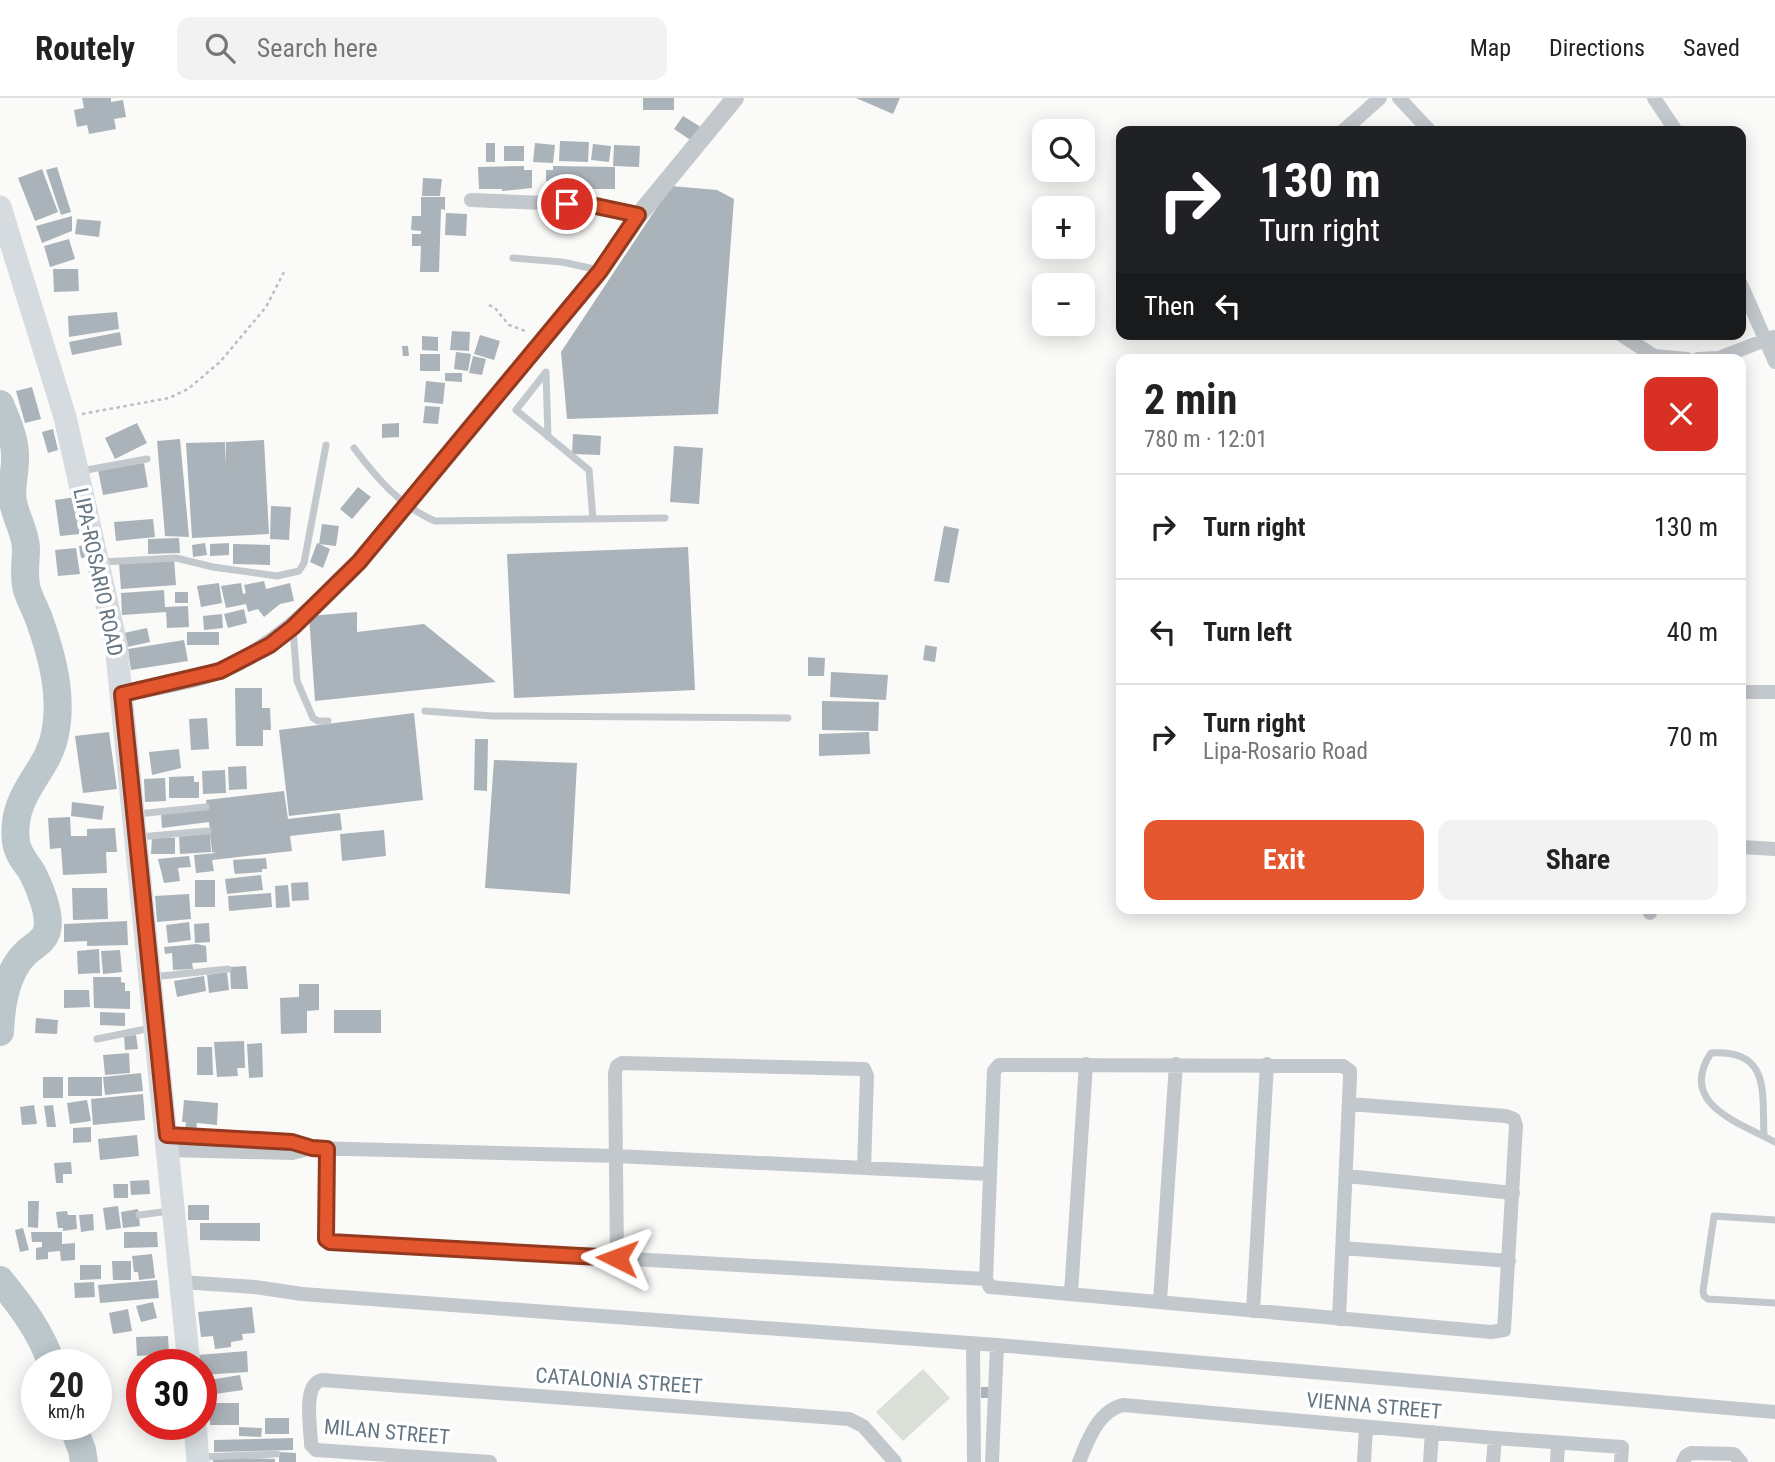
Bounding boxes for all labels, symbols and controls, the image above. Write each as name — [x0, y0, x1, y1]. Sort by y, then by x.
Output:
search box — [177, 17, 667, 80]
text: Routely — [35, 29, 135, 68]
icon: search — [201, 29, 239, 67]
text: Search here — [257, 33, 378, 63]
text: Map — [1470, 34, 1511, 62]
text: Directions — [1549, 34, 1645, 62]
text: Saved — [1683, 34, 1740, 62]
map controls — [1032, 119, 1095, 336]
button: search — [1032, 119, 1095, 182]
text: 130 m — [1259, 152, 1381, 209]
icon: right — [1144, 154, 1235, 245]
pin — [537, 174, 597, 234]
icon: arrive — [548, 185, 586, 223]
button: + — [1032, 196, 1095, 259]
text: Turn right — [1259, 211, 1380, 249]
button: − — [1032, 273, 1095, 336]
icon: left — [1209, 287, 1247, 325]
text: Then — [1144, 291, 1195, 321]
text: 2 min — [1144, 375, 1237, 424]
button: close — [1644, 377, 1718, 451]
text: 780 m · 12:01 — [1144, 426, 1268, 453]
street label: LIPA-ROSARIO ROAD — [68, 486, 128, 658]
icon: right — [1144, 508, 1182, 546]
text: Turn right — [1203, 512, 1305, 542]
text: 130 m — [1654, 512, 1718, 542]
icon: left — [1144, 613, 1182, 651]
text: Turn left — [1203, 617, 1292, 647]
text: 40 m — [1667, 617, 1718, 647]
text: Turn right — [1203, 708, 1305, 738]
icon: right — [1144, 718, 1182, 756]
text: 70 m — [1667, 722, 1718, 752]
text: Lipa-Rosario Road — [1203, 738, 1368, 765]
button: Exit — [1144, 820, 1424, 900]
button: Share — [1438, 820, 1718, 900]
position arrow — [580, 1221, 654, 1295]
speed limit sign: 30 — [126, 1349, 217, 1440]
street label: CATALONIA STREET — [535, 1363, 703, 1399]
text: 20 — [49, 1365, 84, 1406]
street label: VIENNA STREET — [1305, 1388, 1443, 1424]
text: km/h — [48, 1401, 85, 1422]
street label: MILAN STREET — [323, 1415, 451, 1449]

